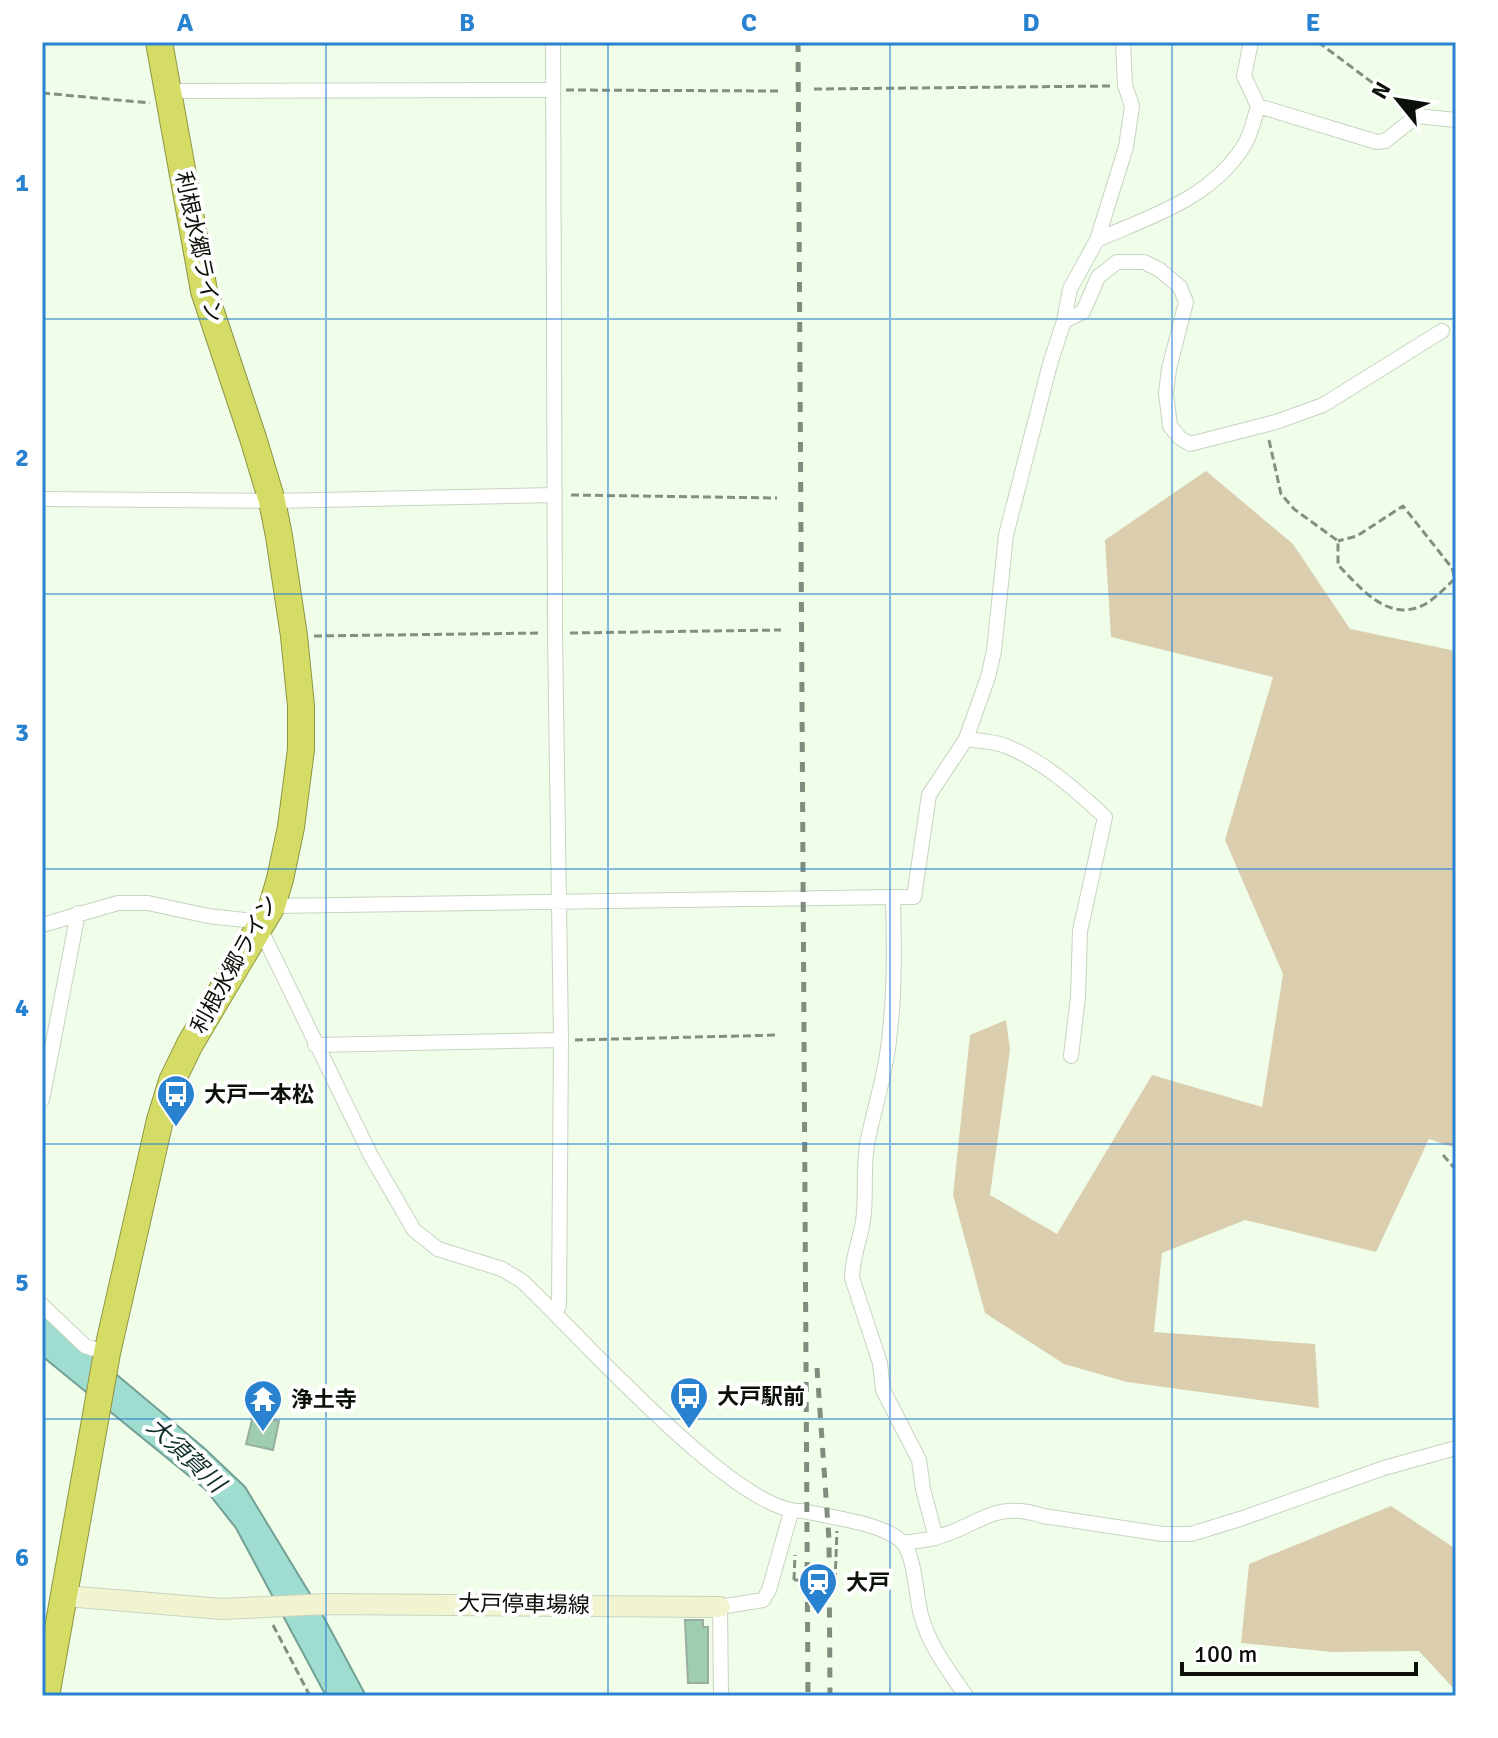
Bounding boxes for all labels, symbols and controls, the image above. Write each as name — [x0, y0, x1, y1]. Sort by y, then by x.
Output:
text: A — [177, 7, 194, 39]
text: B — [459, 7, 475, 39]
text: C — [741, 7, 757, 39]
text: D — [1022, 7, 1040, 39]
text: E — [1306, 7, 1320, 39]
north arrow — [1358, 60, 1438, 140]
text: N — [1366, 77, 1397, 104]
text: 1 — [15, 167, 29, 199]
street label: 利根水郷ライン — [170, 169, 228, 325]
text: 2 — [15, 442, 29, 474]
text: 3 — [15, 717, 29, 749]
street label: 利根水郷ライン — [185, 890, 283, 1038]
text: 4 — [15, 992, 29, 1024]
bus stop icon: 大戸一本松 — [155, 1073, 197, 1128]
place label: 大戸一本松 — [204, 1081, 314, 1108]
text: 5 — [15, 1267, 29, 1299]
bus stop icon: 大戸駅前 — [668, 1375, 710, 1430]
temple icon: 浄土寺 — [242, 1378, 284, 1433]
place label: 大戸駅前 — [717, 1383, 805, 1410]
place label: 浄土寺 — [291, 1386, 357, 1413]
water label: 大須賀川 — [141, 1411, 234, 1501]
text: 6 — [15, 1542, 29, 1574]
station icon: 大戸 — [797, 1561, 839, 1616]
place label: 大戸 — [846, 1569, 890, 1596]
street label: 大戸停車場線 — [458, 1589, 590, 1619]
scale bar — [1182, 1626, 1416, 1676]
text: 100 m — [1194, 1639, 1257, 1669]

